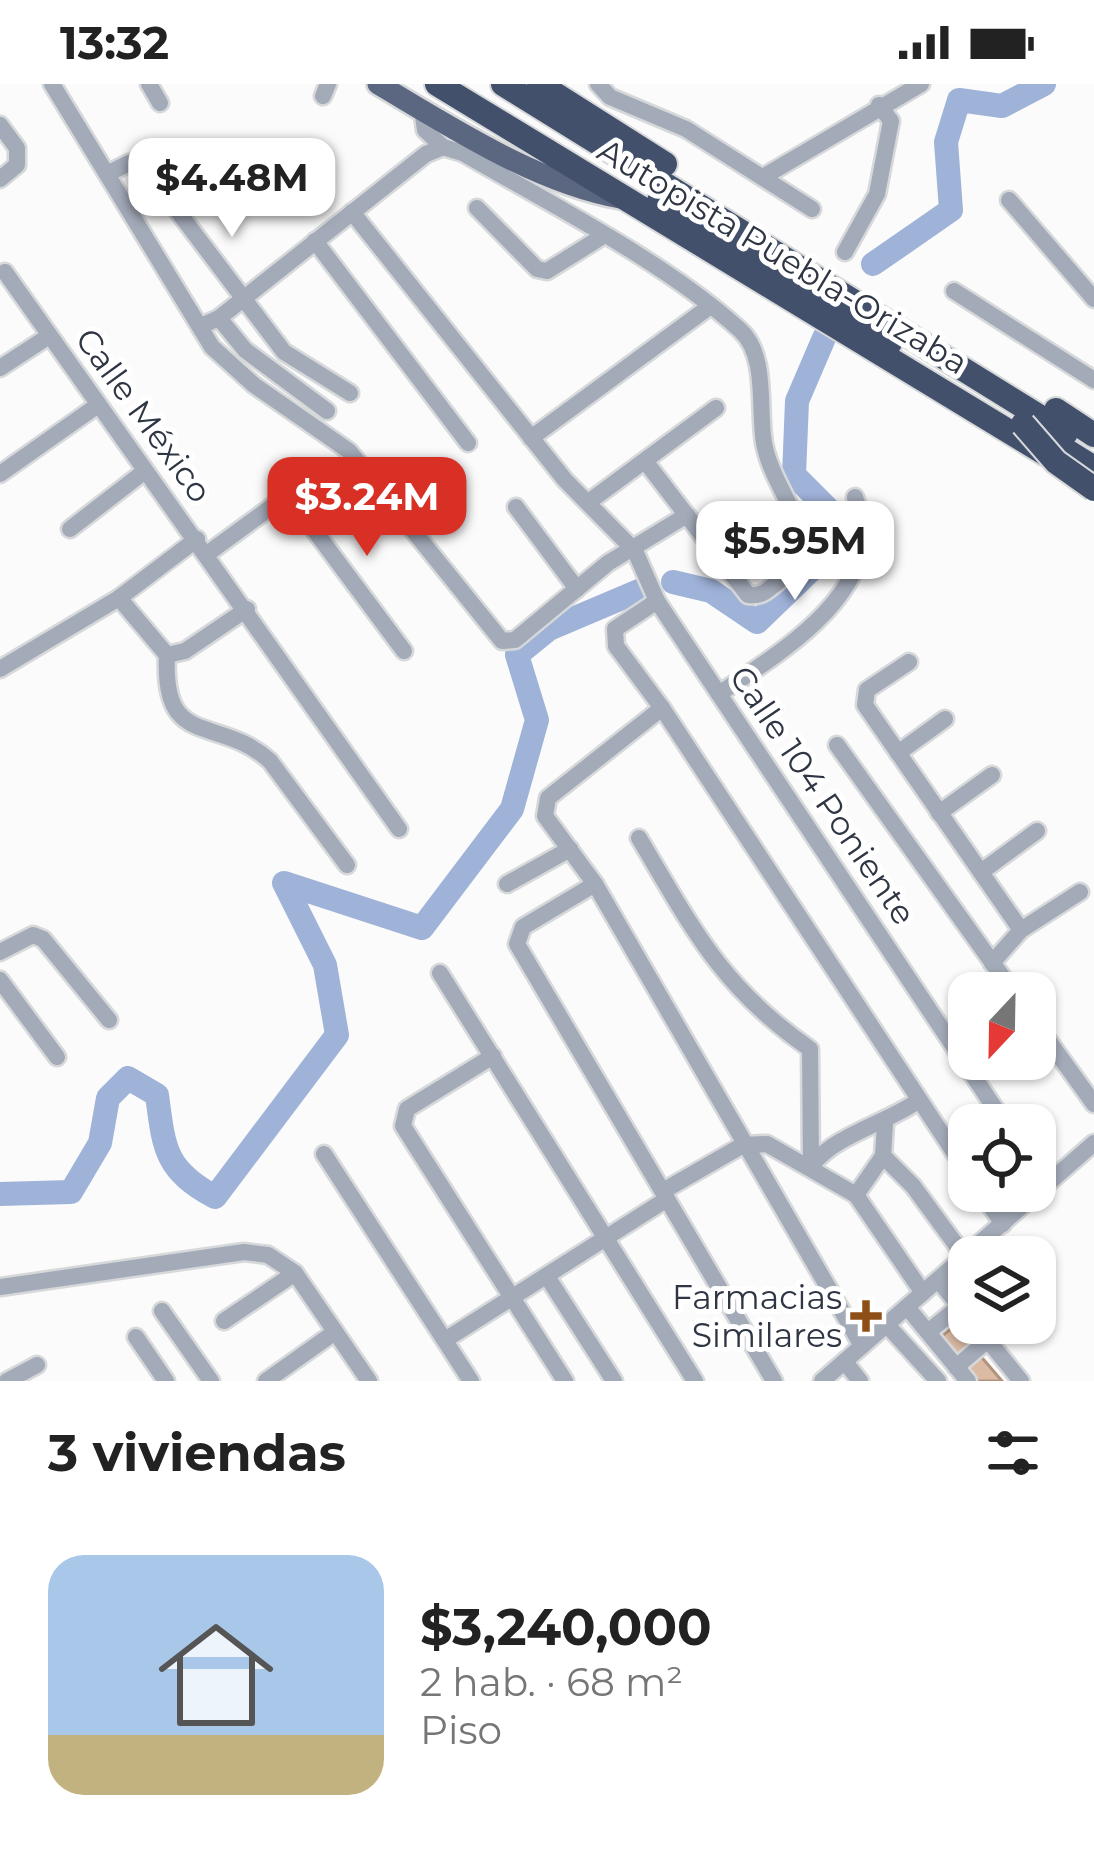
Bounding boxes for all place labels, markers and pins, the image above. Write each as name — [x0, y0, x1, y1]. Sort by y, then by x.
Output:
pin: $4.48M — [134, 138, 330, 240]
pin: $3.24M — [269, 457, 465, 559]
pin: $5.95M — [697, 501, 893, 603]
place label: Farmacias Similares — [672, 1277, 842, 1355]
marker: Farmacias Similares — [853, 1303, 879, 1329]

